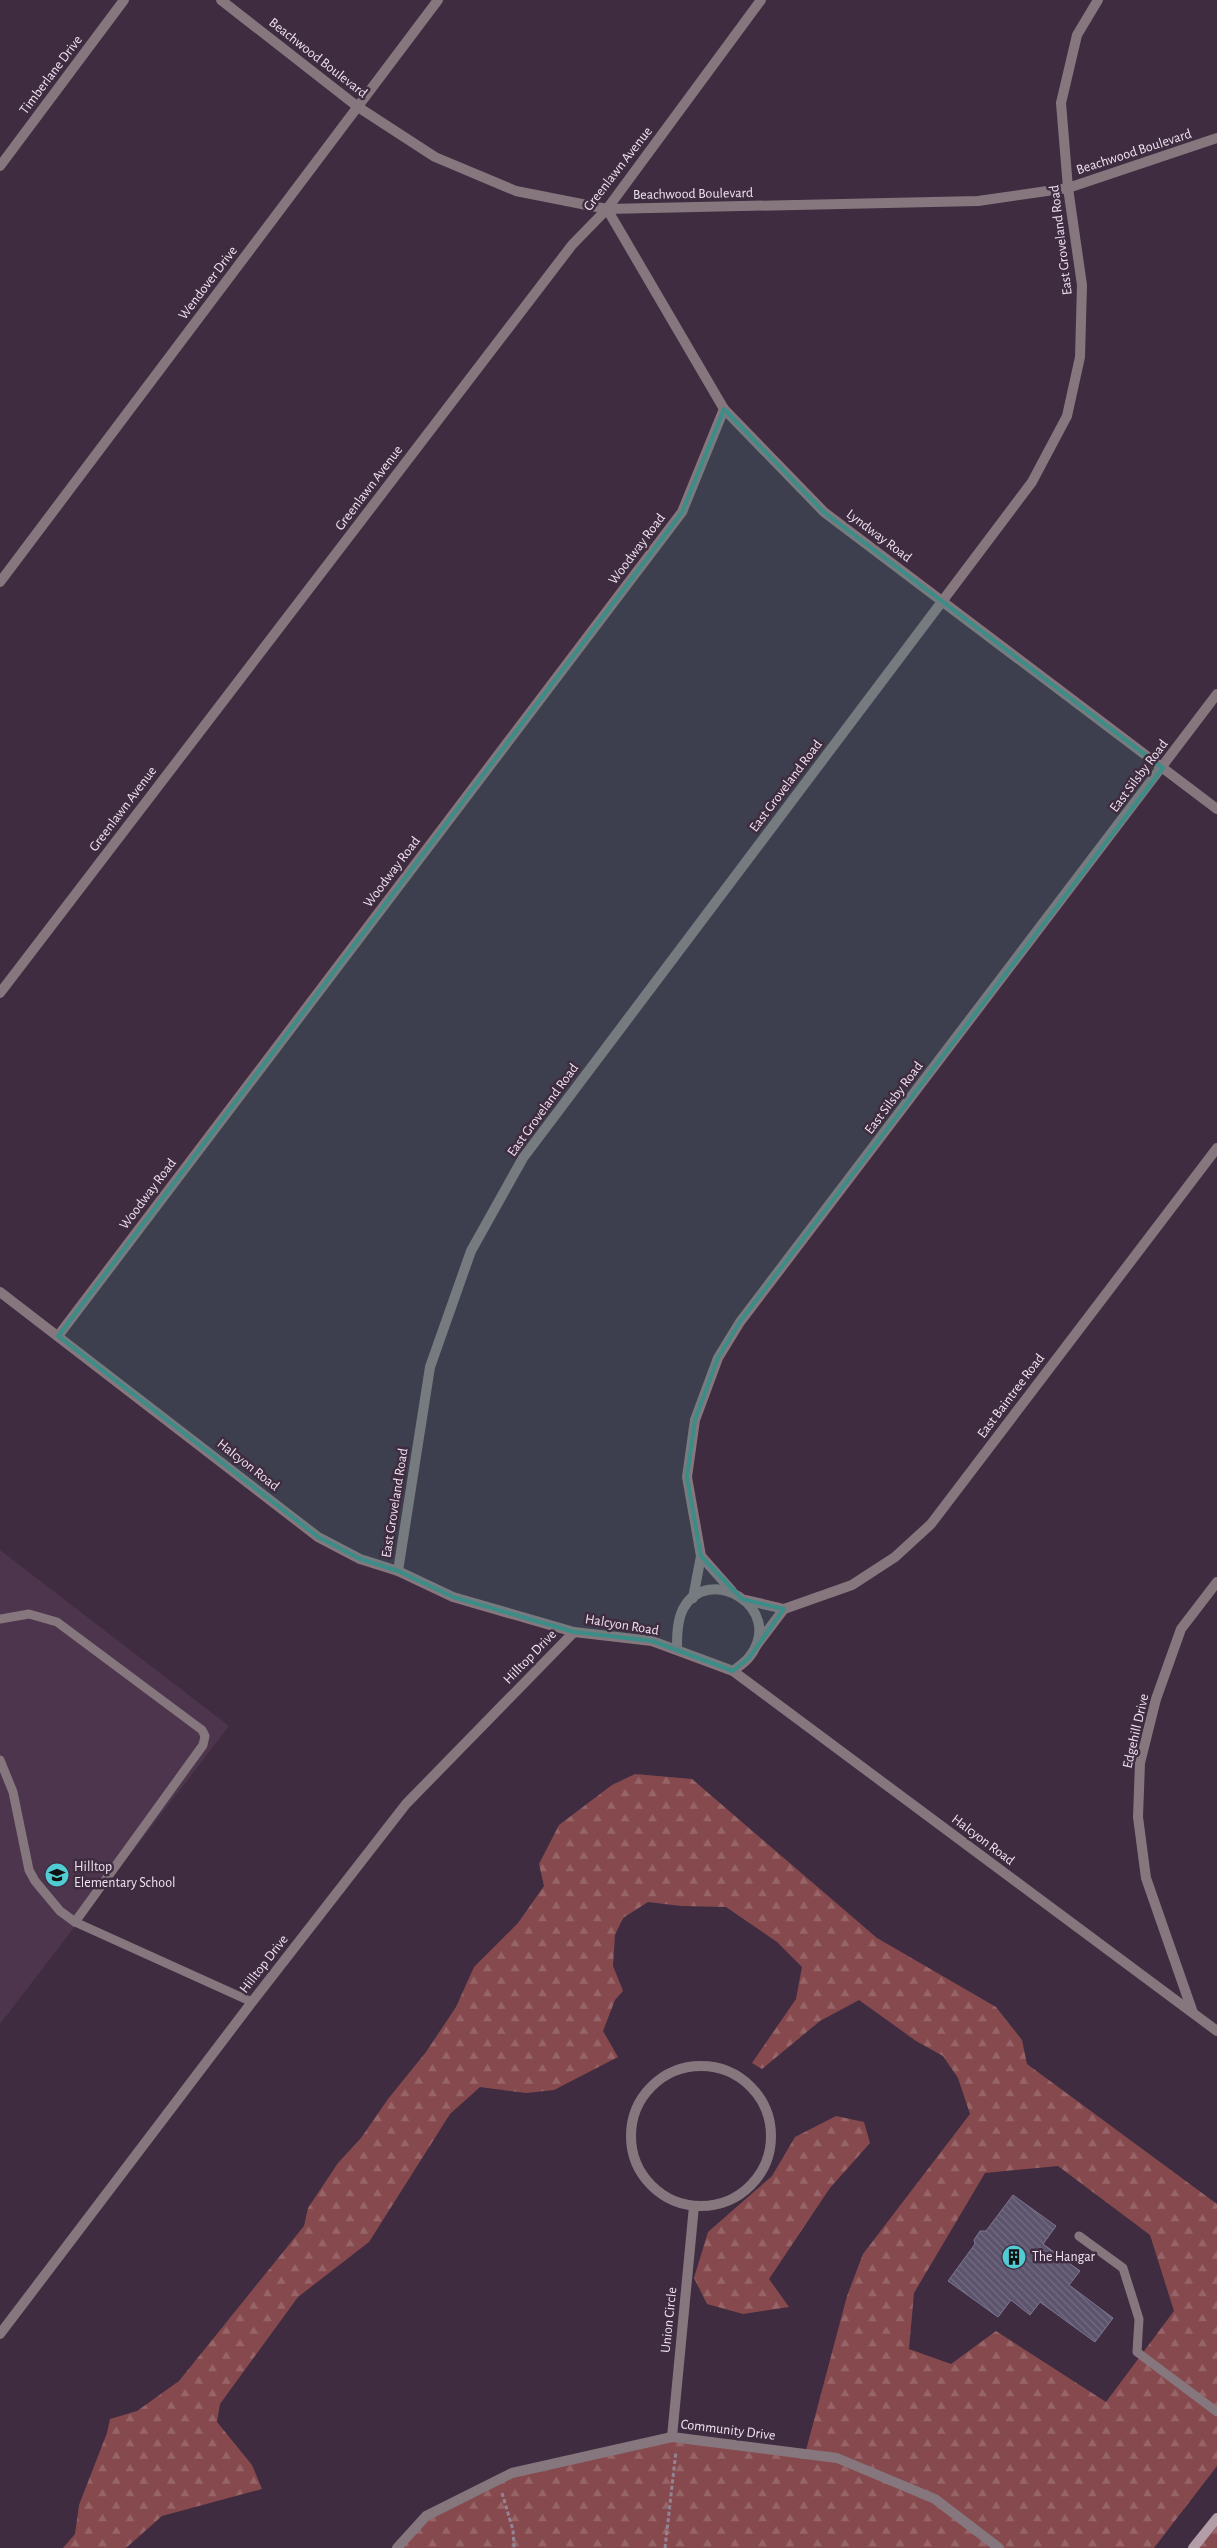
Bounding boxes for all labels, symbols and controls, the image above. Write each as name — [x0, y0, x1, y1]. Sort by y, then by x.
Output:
street label: Beachwood Boulevard — [266, 15, 370, 101]
street label: Timberlane Drive — [17, 33, 85, 117]
street label: Greenlawn Avenue — [581, 124, 655, 214]
street label: Beachwood Boulevard — [1075, 127, 1193, 177]
street label: East Groveland Road — [1047, 184, 1075, 296]
street label: Beachwood Boulevard — [633, 186, 753, 202]
street label: Wendover Drive — [176, 244, 240, 322]
street label: Greenlawn Avenue — [333, 443, 405, 533]
street label: Lyndway Road — [844, 507, 914, 565]
street label: Woodway Road — [606, 511, 668, 587]
street label: East Silsby Road — [1107, 737, 1171, 815]
street label: East Groveland Road — [747, 738, 825, 834]
street label: Greenlawn Avenue — [87, 764, 159, 854]
street label: Woodway Road — [361, 834, 423, 910]
street label: East Silsby Road — [862, 1059, 926, 1137]
street label: East Groveland Road — [505, 1061, 581, 1159]
street label: Woodway Road — [117, 1156, 179, 1232]
street label: East Baintree Road — [975, 1351, 1047, 1441]
street label: Halcyon Road — [214, 1437, 282, 1493]
street label: East Groveland Road — [379, 1447, 411, 1559]
street label: Halcyon Road — [584, 1612, 660, 1638]
street label: Hilltop Drive — [501, 1627, 559, 1687]
street label: Edgehill Drive — [1121, 1692, 1151, 1770]
street label: Halcyon Road — [949, 1812, 1017, 1868]
place label: Hilltop Elementary School — [74, 1860, 176, 1890]
school or university icon: Hilltop Elementary School — [44, 1862, 70, 1888]
street label: Hilltop Drive — [237, 1932, 291, 1996]
building icon: The Hangar — [1001, 2244, 1027, 2270]
place label: The Hangar — [1032, 2250, 1096, 2264]
street label: Union Circle — [659, 2287, 679, 2353]
street label: Community Drive — [680, 2417, 776, 2443]

